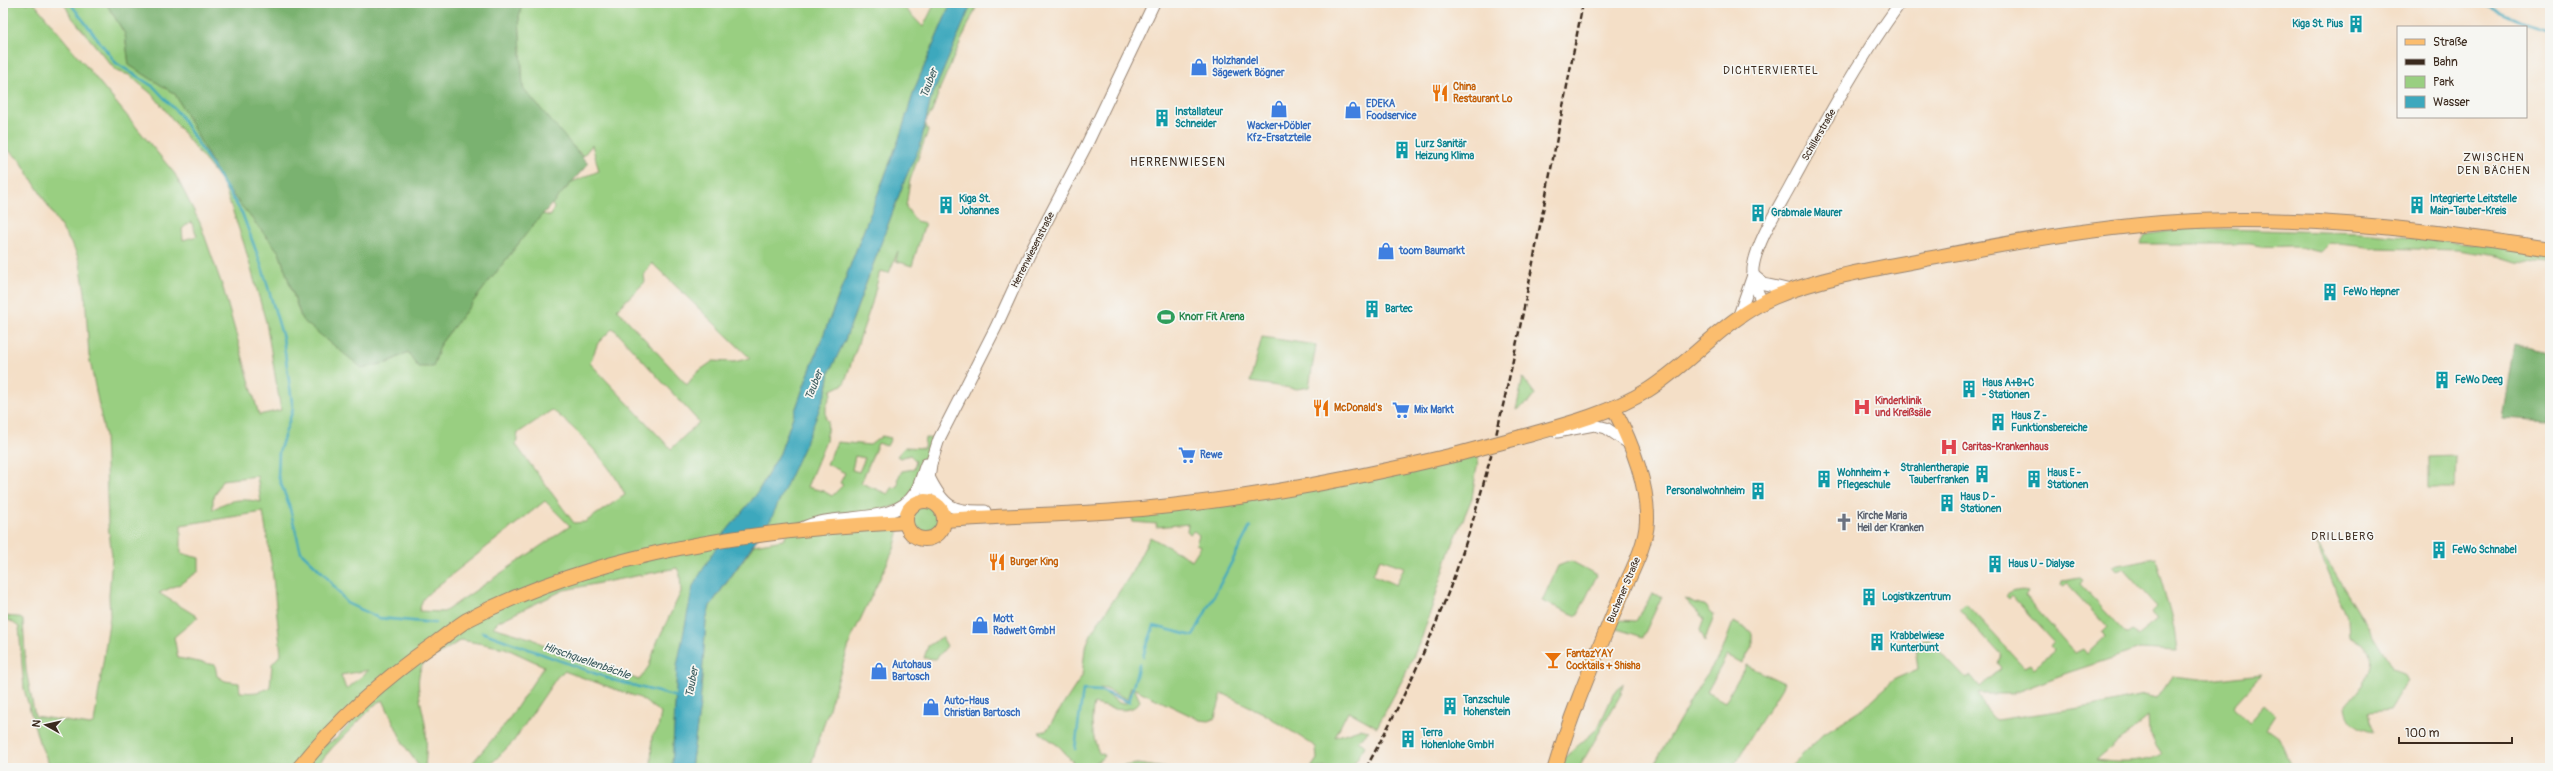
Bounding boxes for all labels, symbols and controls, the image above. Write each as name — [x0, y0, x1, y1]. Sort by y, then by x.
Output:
building icon: Kiga St. Pius — [2346, 14, 2366, 34]
place label: Kiga St. Pius — [2292, 18, 2344, 30]
legend — [2397, 26, 2527, 118]
text: Straße — [2433, 35, 2467, 50]
place label: Holzhandel Sägewerk Bögner — [1212, 55, 1285, 79]
text: Bahn — [2433, 55, 2458, 70]
shop icon: Holzhandel Sägewerk Bögner — [1189, 57, 1209, 77]
water label: Tauber — [917, 64, 941, 100]
district label: DICHTERVIERTEL — [1723, 64, 1819, 77]
text: Park — [2433, 75, 2454, 90]
place label: China Restaurant Lo — [1453, 81, 1513, 105]
restaurant icon: China Restaurant Lo — [1430, 83, 1450, 103]
text: Wasser — [2433, 95, 2470, 110]
place label: EDEKA Foodservice — [1366, 98, 1418, 122]
shop icon: Wacker+Döbler Kfz-Ersatzteile — [1269, 99, 1289, 119]
shop icon: EDEKA Foodservice — [1343, 100, 1363, 120]
place label: Installateur Schneider — [1175, 106, 1224, 130]
street label: Schillerstraße — [1799, 107, 1839, 163]
building icon: Installateur Schneider — [1152, 108, 1172, 128]
place label: Wacker+Döbler Kfz-Ersatzteile — [1247, 120, 1312, 144]
place label: Lurz Sanitär Heizung Klima — [1415, 138, 1475, 162]
building icon: Lurz Sanitär Heizung Klima — [1392, 140, 1412, 160]
district label: ZWISCHEN DEN BÄCHEN — [2457, 151, 2531, 177]
district label: HERRENWIESEN — [1130, 155, 1226, 170]
place label: Kiga St. Johannes — [959, 193, 999, 217]
place label: Integrierte Leitstelle Main-Tauber-Kreis — [2430, 193, 2518, 217]
building icon: Kiga St. Johannes — [936, 195, 956, 215]
building icon: Integrierte Leitstelle Main-Tauber-Kreis — [2407, 195, 2427, 215]
building icon: Grabmale Maurer — [1748, 203, 1768, 223]
place label: Grabmale Maurer — [1771, 207, 1843, 219]
street label: Herrenwiesenstraße — [1009, 210, 1057, 290]
shop icon: toom Baumarkt — [1376, 241, 1396, 261]
place label: toom Baumarkt — [1398, 245, 1466, 257]
building icon: FeWo Hepner — [2320, 282, 2340, 302]
place label: FeWo Hepner — [2343, 286, 2400, 298]
building icon: Bartec — [1362, 299, 1382, 319]
place label: Bartec — [1385, 303, 1413, 315]
sports icon: Knorr Fit Arena — [1156, 307, 1176, 327]
place label: Knorr Fit Arena — [1179, 311, 1245, 323]
water label: Tauber — [802, 366, 827, 402]
building icon: FeWo Deeg — [2432, 370, 2452, 390]
place label: FeWo Deeg — [2455, 374, 2503, 386]
place label: Haus A+B+C - Stationen — [1982, 377, 2034, 401]
building icon: Haus A+B+C - Stationen — [1959, 379, 1979, 399]
place label: Kinderklinik und Kreißsäle — [1875, 395, 1932, 419]
hospital icon: Kinderklinik und Kreißsäle — [1852, 397, 1872, 417]
restaurant icon: McDonald's — [1311, 398, 1331, 418]
supermarket icon: Mix Markt — [1391, 400, 1411, 420]
place label: McDonald's — [1334, 402, 1382, 414]
place label: Mix Markt — [1414, 404, 1455, 416]
place label: Haus Z - Funktionsbereiche — [2011, 410, 2089, 434]
building icon: Haus Z - Funktionsbereiche — [1988, 412, 2008, 432]
hospital icon: Caritas-Krankenhaus — [1939, 437, 1959, 457]
place label: Caritas-Krankenhaus — [1962, 441, 2049, 453]
supermarket icon: Rewe — [1177, 445, 1197, 465]
place label: Rewe — [1200, 449, 1223, 461]
place label: Strahlentherapie Tauberfranken — [1900, 462, 1970, 486]
building icon: Strahlentherapie Tauberfranken — [1972, 464, 1992, 484]
place label: Wohnheim + Pflegeschule — [1837, 467, 1892, 491]
place label: Haus E - Stationen — [2047, 467, 2089, 491]
building icon: Wohnheim + Pflegeschule — [1814, 469, 1834, 489]
building icon: Haus E - Stationen — [2024, 469, 2044, 489]
building icon: Personalwohnheim — [1748, 481, 1768, 501]
place label: Personalwohnheim — [1666, 485, 1745, 497]
place label: Haus D - Stationen — [1960, 491, 2002, 515]
building icon: Haus D - Stationen — [1937, 493, 1957, 513]
place label: Kirche Maria Heil der Kranken — [1857, 510, 1924, 534]
church icon: Kirche Maria Heil der Kranken — [1834, 512, 1854, 532]
district label: DRILLBERG — [2311, 530, 2375, 543]
building icon: FeWo Schnabel — [2429, 540, 2449, 560]
place label: FeWo Schnabel — [2452, 544, 2517, 556]
restaurant icon: Burger King — [987, 552, 1007, 572]
building icon: Haus U - Dialyse — [1985, 554, 2005, 574]
street label: Buchener Straße — [1605, 555, 1643, 625]
place label: Burger King — [1010, 556, 1058, 568]
place label: Haus U - Dialyse — [2008, 558, 2075, 570]
building icon: Logistikzentrum — [1859, 587, 1879, 607]
place label: Logistikzentrum — [1882, 591, 1951, 603]
place label: Mott Radwelt GmbH — [993, 613, 1056, 637]
shop icon: Mott Radwelt GmbH — [970, 615, 990, 635]
place label: Krabbelwiese Kunterbunt — [1890, 630, 1945, 654]
building icon: Krabbelwiese Kunterbunt — [1867, 632, 1887, 652]
water label: Hirschquellenbächle — [542, 640, 633, 682]
place label: FantazYAY Cocktails + Shisha — [1566, 648, 1641, 672]
bar icon: FantazYAY Cocktails + Shisha — [1543, 650, 1563, 670]
place label: Autohaus Bartosch — [892, 659, 932, 683]
shop icon: Autohaus Bartosch — [869, 661, 889, 681]
water label: Tauber — [683, 664, 702, 698]
place label: Tanzschule Hohenstein — [1462, 694, 1511, 718]
place label: Auto-Haus Christian Bartosch — [944, 695, 1020, 719]
building icon: Tanzschule Hohenstein — [1440, 696, 1460, 716]
shop icon: Auto-Haus Christian Bartosch — [921, 697, 941, 717]
north arrow — [26, 705, 66, 745]
text: N — [30, 719, 44, 728]
scale bar — [2399, 719, 2512, 745]
text: 100 m — [2405, 726, 2440, 741]
place label: Terra Hohenlohe GmbH — [1420, 727, 1495, 751]
building icon: Terra Hohenlohe GmbH — [1398, 729, 1418, 749]

